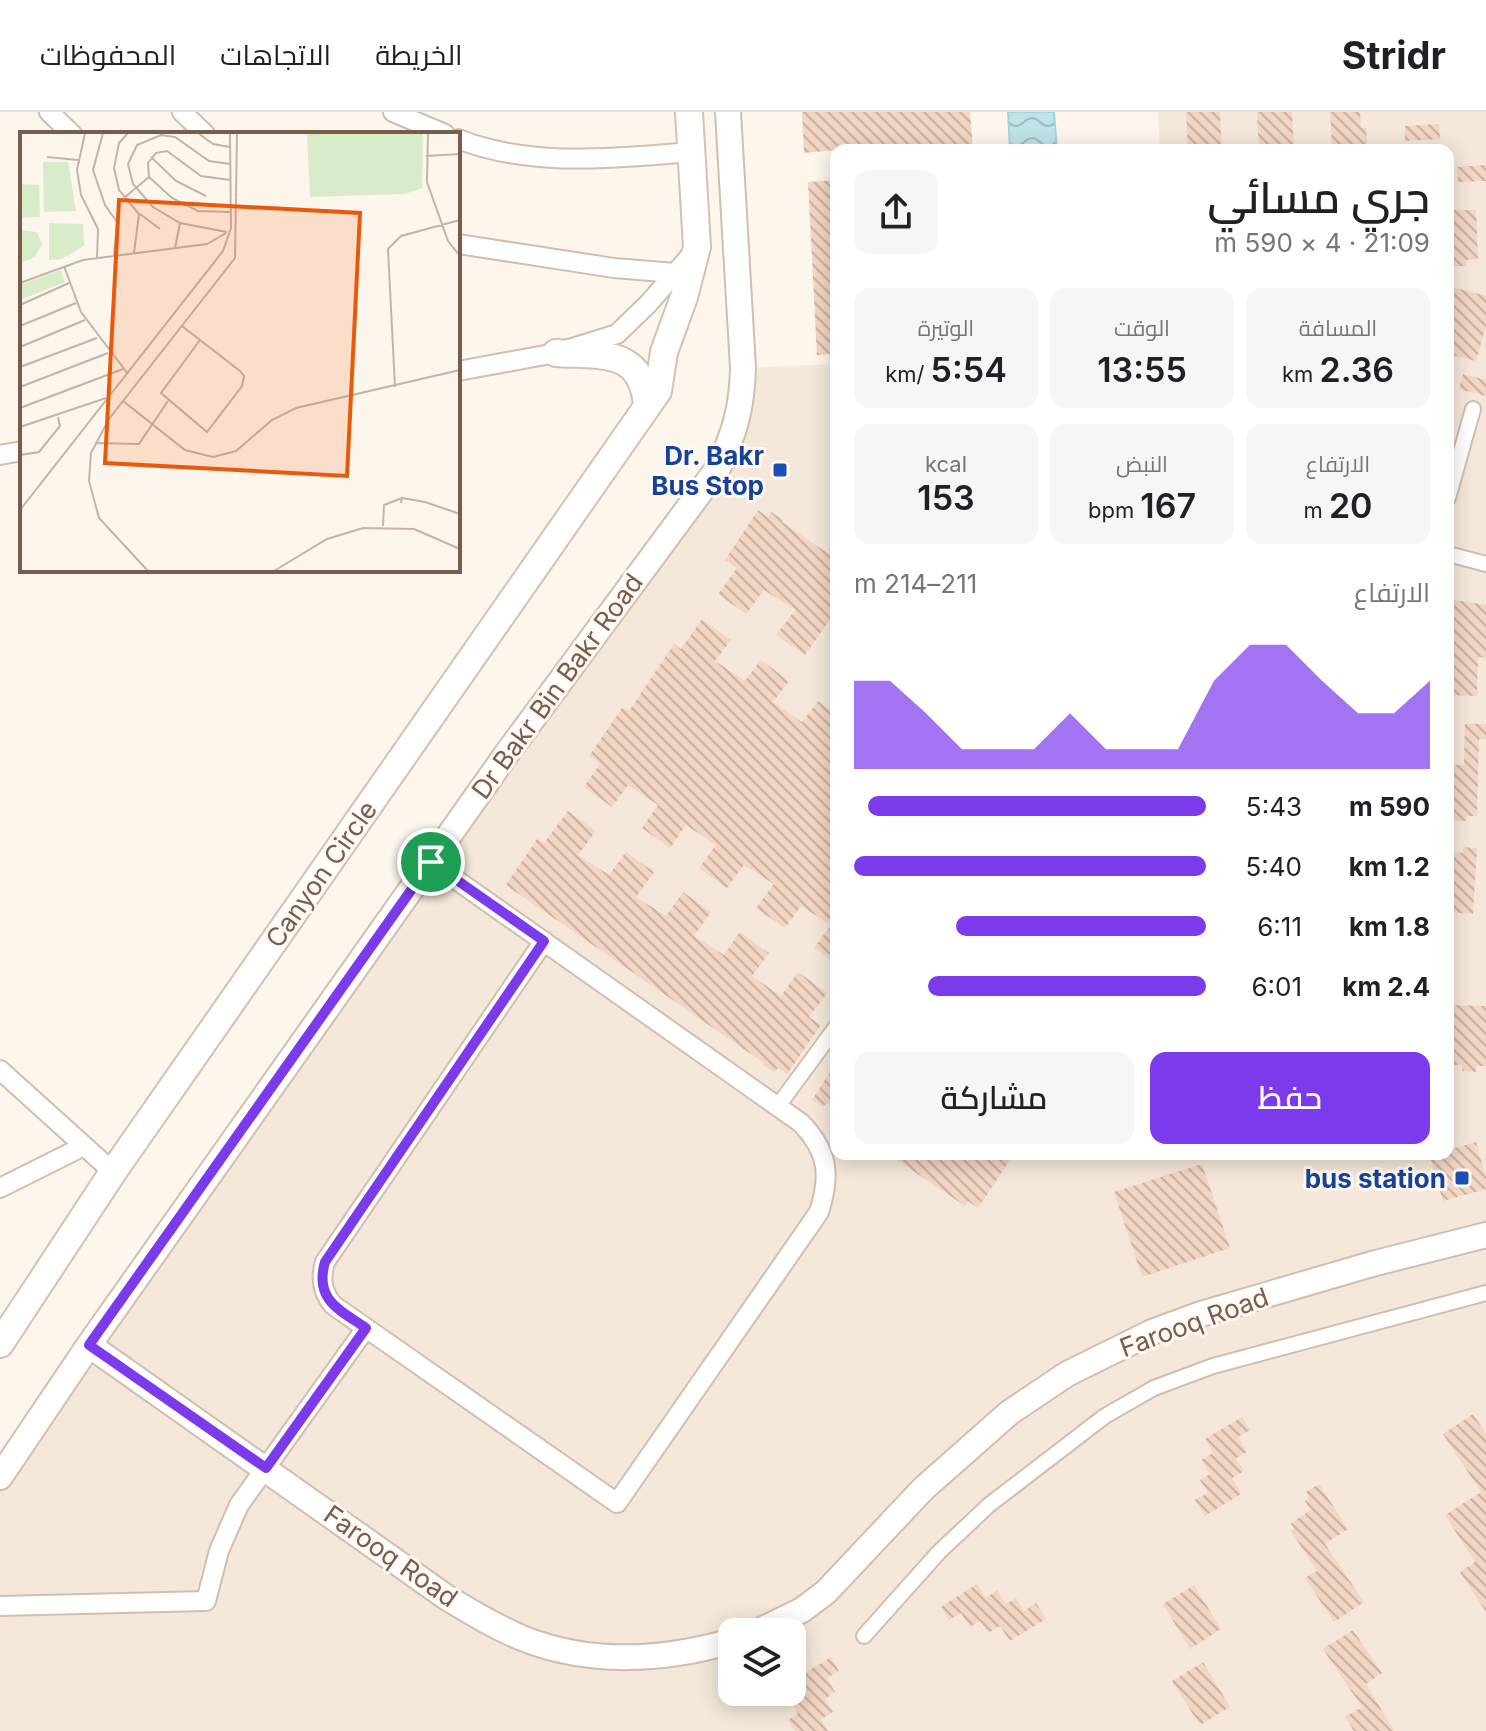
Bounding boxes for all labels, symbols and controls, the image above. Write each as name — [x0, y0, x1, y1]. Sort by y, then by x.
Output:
text: Stridr — [1342, 32, 1446, 78]
text: المحفوظات — [40, 38, 176, 72]
text: الاتجاهات — [220, 38, 331, 72]
text: الخريطة — [375, 38, 463, 72]
inset map — [20, 132, 460, 572]
button: share — [854, 170, 938, 254]
text: جري مسائي — [1208, 170, 1430, 224]
text: 21:09 · 4 × 590 m — [1214, 227, 1430, 258]
text: الوتيرة — [918, 315, 974, 341]
text: الوقت — [1114, 315, 1170, 341]
text: المسافة — [1299, 315, 1377, 341]
text: 5:54 — [931, 349, 1007, 390]
text: 13:55 — [1097, 349, 1187, 390]
text: 2.36 — [1319, 349, 1394, 390]
text: /km — [885, 361, 931, 387]
text: km — [1282, 361, 1319, 387]
place label: Dr. Bakr Bus Stop — [651, 440, 764, 501]
text: kcal — [925, 451, 967, 477]
text: النبض — [1116, 451, 1168, 477]
text: الارتفاع — [1306, 451, 1370, 477]
marker: Dr. Bakr Bus Stop — [771, 461, 789, 479]
text: 153 — [917, 477, 975, 518]
text: 167 — [1140, 485, 1196, 526]
text: 20 — [1329, 485, 1373, 526]
text: bpm — [1088, 497, 1140, 523]
text: m — [1303, 497, 1329, 523]
street label: Dr Bakr Bin Bakr Road — [465, 567, 649, 805]
text: 211–214 m — [854, 568, 977, 599]
text: الارتفاع — [1354, 577, 1430, 608]
text: 5:43 — [1246, 791, 1302, 822]
text: 590 m — [1349, 791, 1430, 822]
street label: Canyon Circle — [259, 795, 383, 953]
pin — [397, 828, 465, 896]
icon: arrive — [409, 840, 453, 884]
text: 5:40 — [1246, 851, 1302, 882]
text: 1.2 km — [1349, 851, 1430, 882]
text: 6:11 — [1257, 911, 1302, 942]
text: 1.8 km — [1349, 911, 1430, 942]
text: 6:01 — [1251, 971, 1302, 1002]
text: 2.4 km — [1342, 971, 1430, 1002]
button: مشاركة — [854, 1052, 1134, 1144]
button: حفظ — [1150, 1052, 1430, 1144]
place label: bus station — [1305, 1163, 1446, 1194]
marker: bus station — [1453, 1169, 1471, 1187]
street label: Farooq Road — [1115, 1281, 1273, 1363]
street label: Farooq Road — [318, 1499, 464, 1613]
map controls — [718, 1618, 806, 1706]
button: layers — [718, 1618, 806, 1706]

